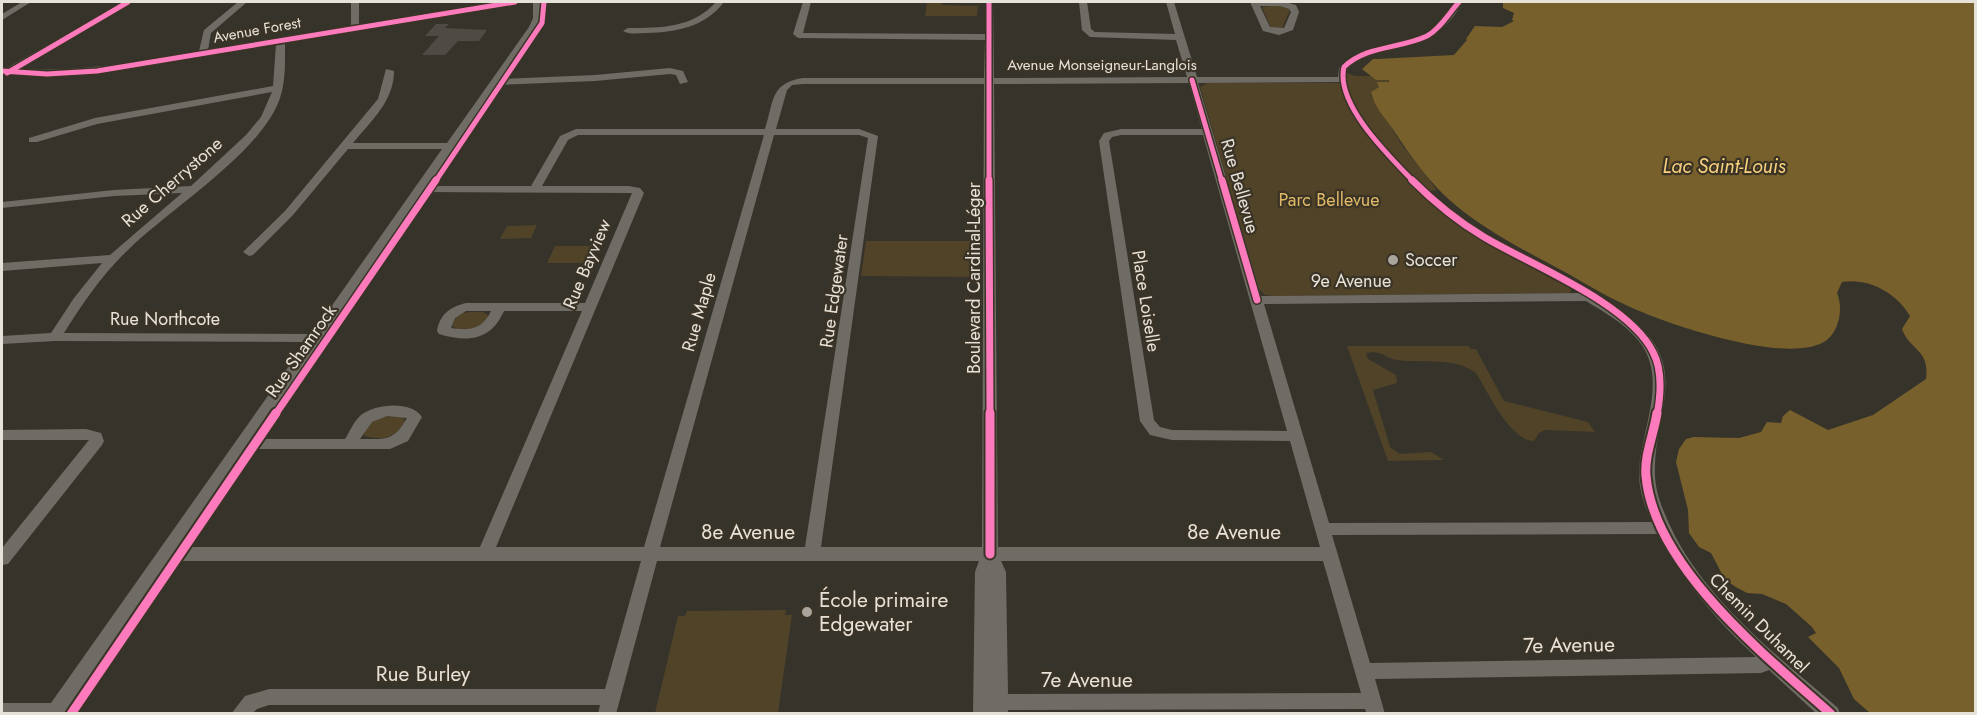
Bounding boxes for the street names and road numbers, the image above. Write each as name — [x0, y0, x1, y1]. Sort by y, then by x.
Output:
street label: Avenue Forest — [211, 11, 303, 49]
street label: Avenue Monseigneur-Langlois — [1007, 54, 1197, 76]
street label: Rue Cherrystone — [116, 131, 228, 233]
street label: Rue Bellevue — [1214, 136, 1266, 236]
street label: Boulevard Cardinal-Léger — [961, 181, 987, 374]
street label: Rue Bayview — [556, 214, 618, 313]
street label: Rue Edgewater — [813, 232, 855, 349]
street label: Place Loiselle — [1125, 248, 1167, 354]
street label: 9e Avenue — [1311, 268, 1391, 294]
street label: Rue Maple — [675, 269, 723, 355]
street label: Rue Shamrock — [259, 299, 343, 403]
street label: Rue Northcote — [110, 306, 220, 332]
street label: 8e Avenue — [701, 517, 795, 547]
street label: 8e Avenue — [1187, 517, 1281, 547]
street label: Chemin Duhamel — [1703, 567, 1815, 679]
street label: 7e Avenue — [1523, 629, 1615, 661]
street label: Rue Burley — [376, 659, 471, 689]
street label: 7e Avenue — [1041, 665, 1133, 695]

